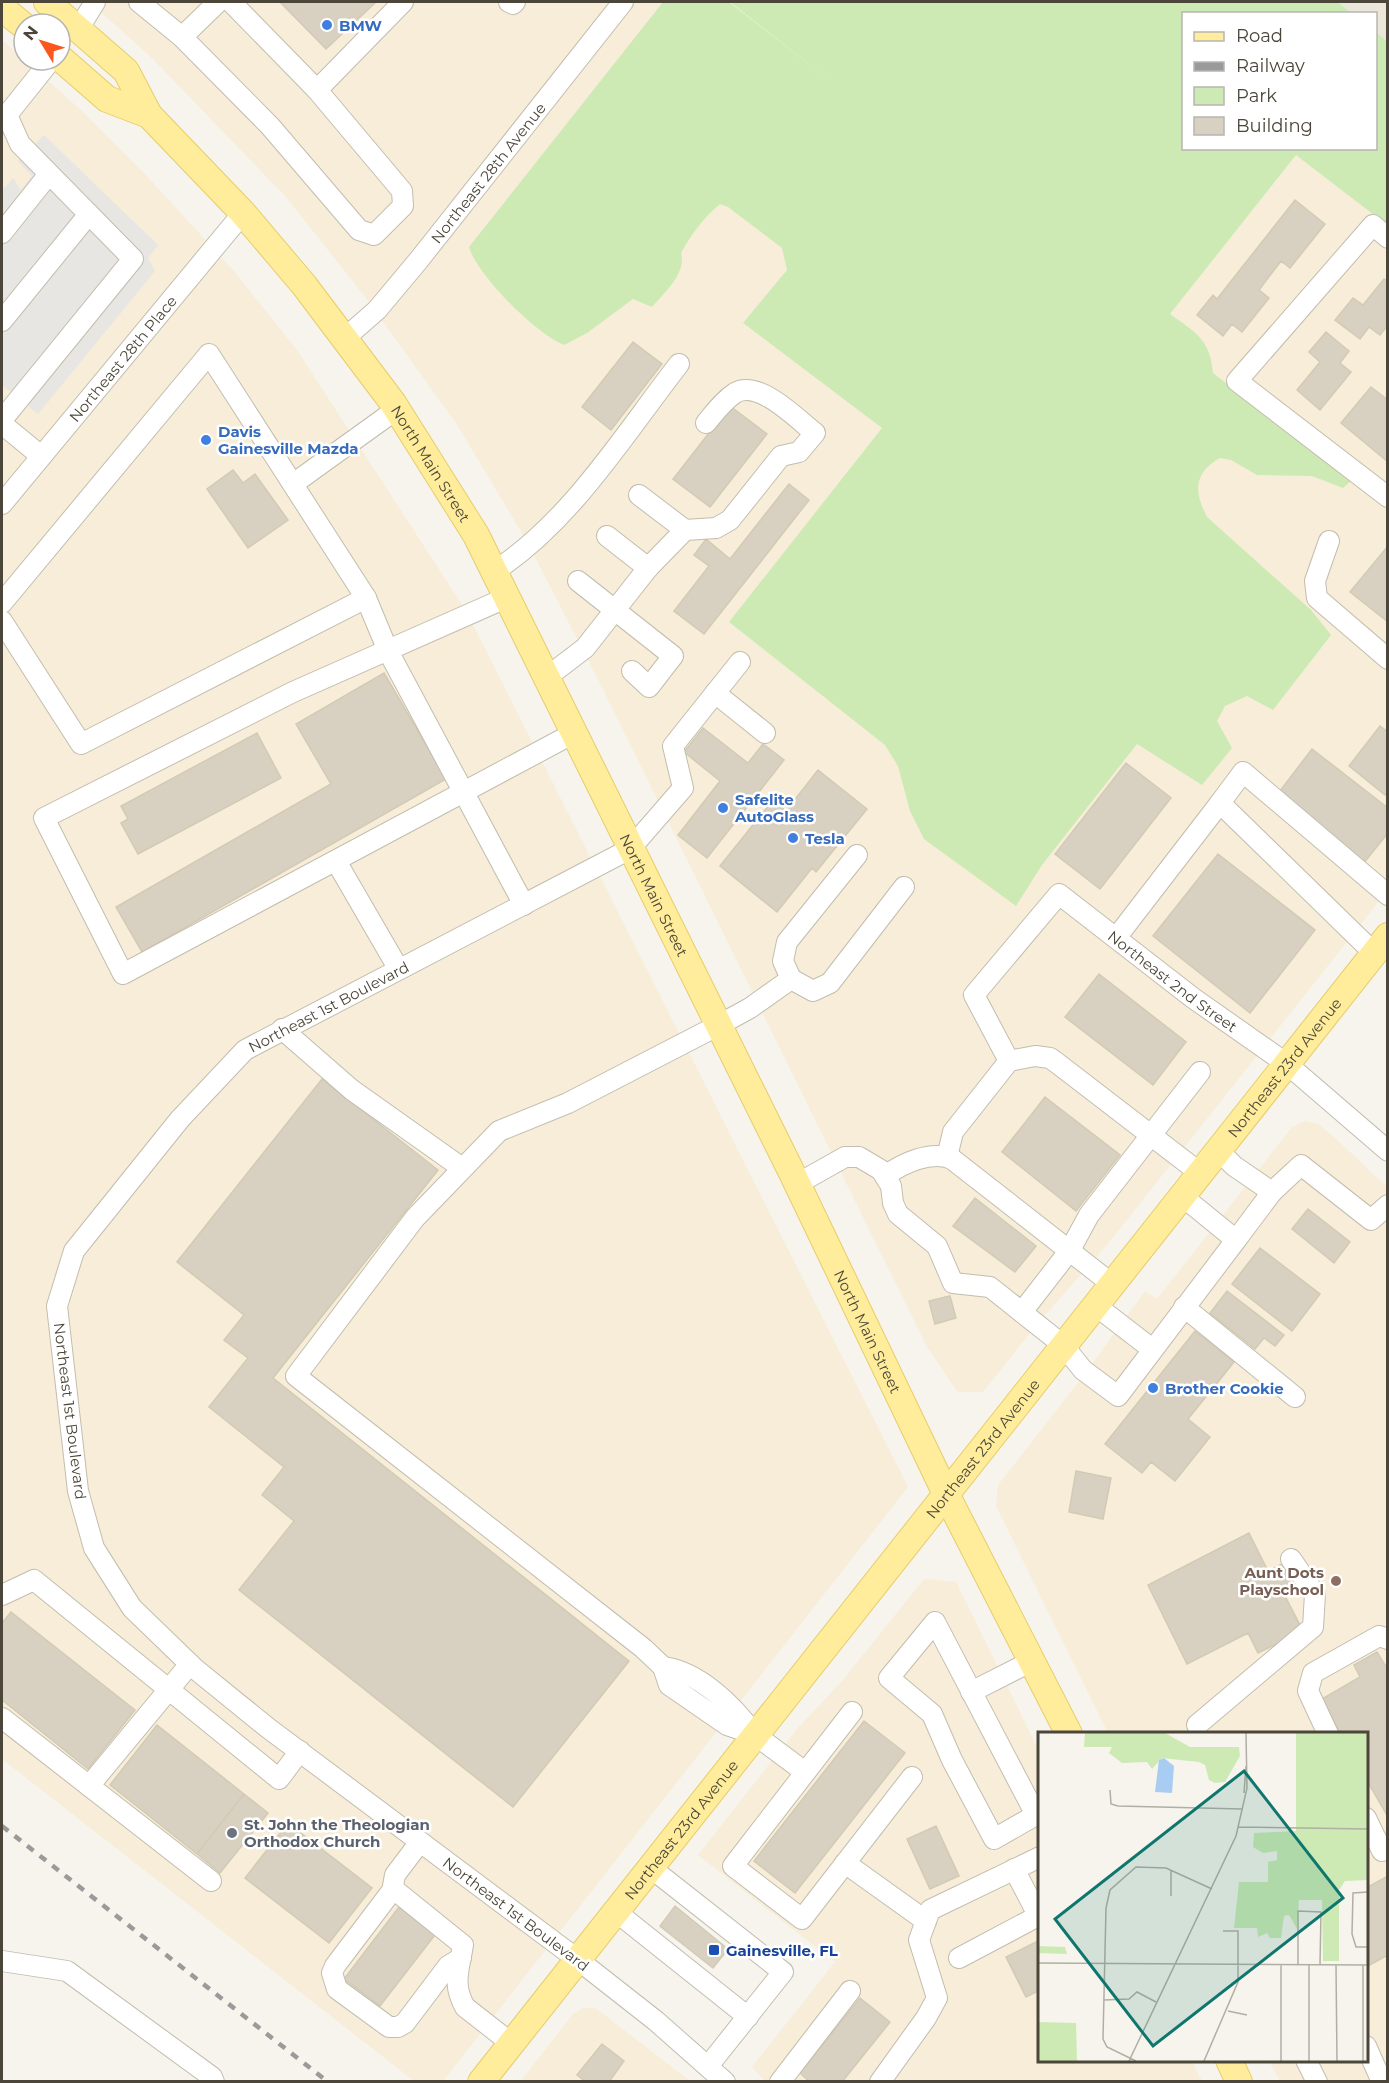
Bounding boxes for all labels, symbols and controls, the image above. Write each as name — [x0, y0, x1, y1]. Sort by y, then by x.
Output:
north arrow — [12, 12, 72, 72]
legend — [1182, 12, 1377, 150]
place label: BMW — [339, 16, 383, 35]
marker: BMW — [320, 18, 334, 32]
text: N — [19, 22, 42, 44]
text: Road — [1236, 25, 1283, 47]
text: Railway — [1236, 55, 1305, 77]
text: Park — [1236, 85, 1277, 107]
street label: Northeast 28th Avenue — [426, 99, 549, 247]
text: Building — [1236, 115, 1313, 137]
street label: Northeast 28th Place — [65, 291, 180, 426]
street label: North Main Street — [387, 401, 475, 526]
place label: Davis Gainesville Mazda — [218, 422, 359, 458]
marker: Davis Gainesville Mazda — [199, 433, 213, 447]
place label: Safelite AutoGlass — [734, 790, 814, 826]
marker: Safelite AutoGlass — [716, 801, 730, 815]
place label: Tesla — [805, 829, 845, 848]
street label: North Main Street — [616, 830, 693, 959]
marker: Tesla — [786, 831, 800, 845]
street label: Northeast 2nd Street — [1104, 926, 1241, 1036]
street label: Northeast 1st Boulevard — [245, 957, 412, 1056]
street label: Northeast 23rd Avenue — [1223, 994, 1345, 1141]
street label: North Main Street — [830, 1266, 906, 1396]
street label: Northeast 1st Boulevard — [50, 1321, 90, 1501]
street label: Northeast 23rd Avenue — [921, 1375, 1043, 1522]
place label: Brother Cookie — [1165, 1379, 1284, 1398]
marker: Brother Cookie — [1146, 1381, 1160, 1395]
place label: Aunt Dots Playschool — [1239, 1563, 1324, 1599]
marker: Aunt Dots Playschool — [1329, 1574, 1343, 1588]
inset map — [1038, 1732, 1368, 2062]
street label: Northeast 23rd Avenue — [620, 1756, 742, 1903]
place label: St. John the Theologian Orthodox Church — [244, 1815, 430, 1851]
marker: St. John the Theologian Orthodox Church — [225, 1826, 239, 1840]
street label: Northeast 1st Boulevard — [439, 1853, 593, 1975]
place label: Gainesville, FL — [726, 1941, 838, 1960]
marker: Gainesville, FL — [707, 1943, 721, 1957]

